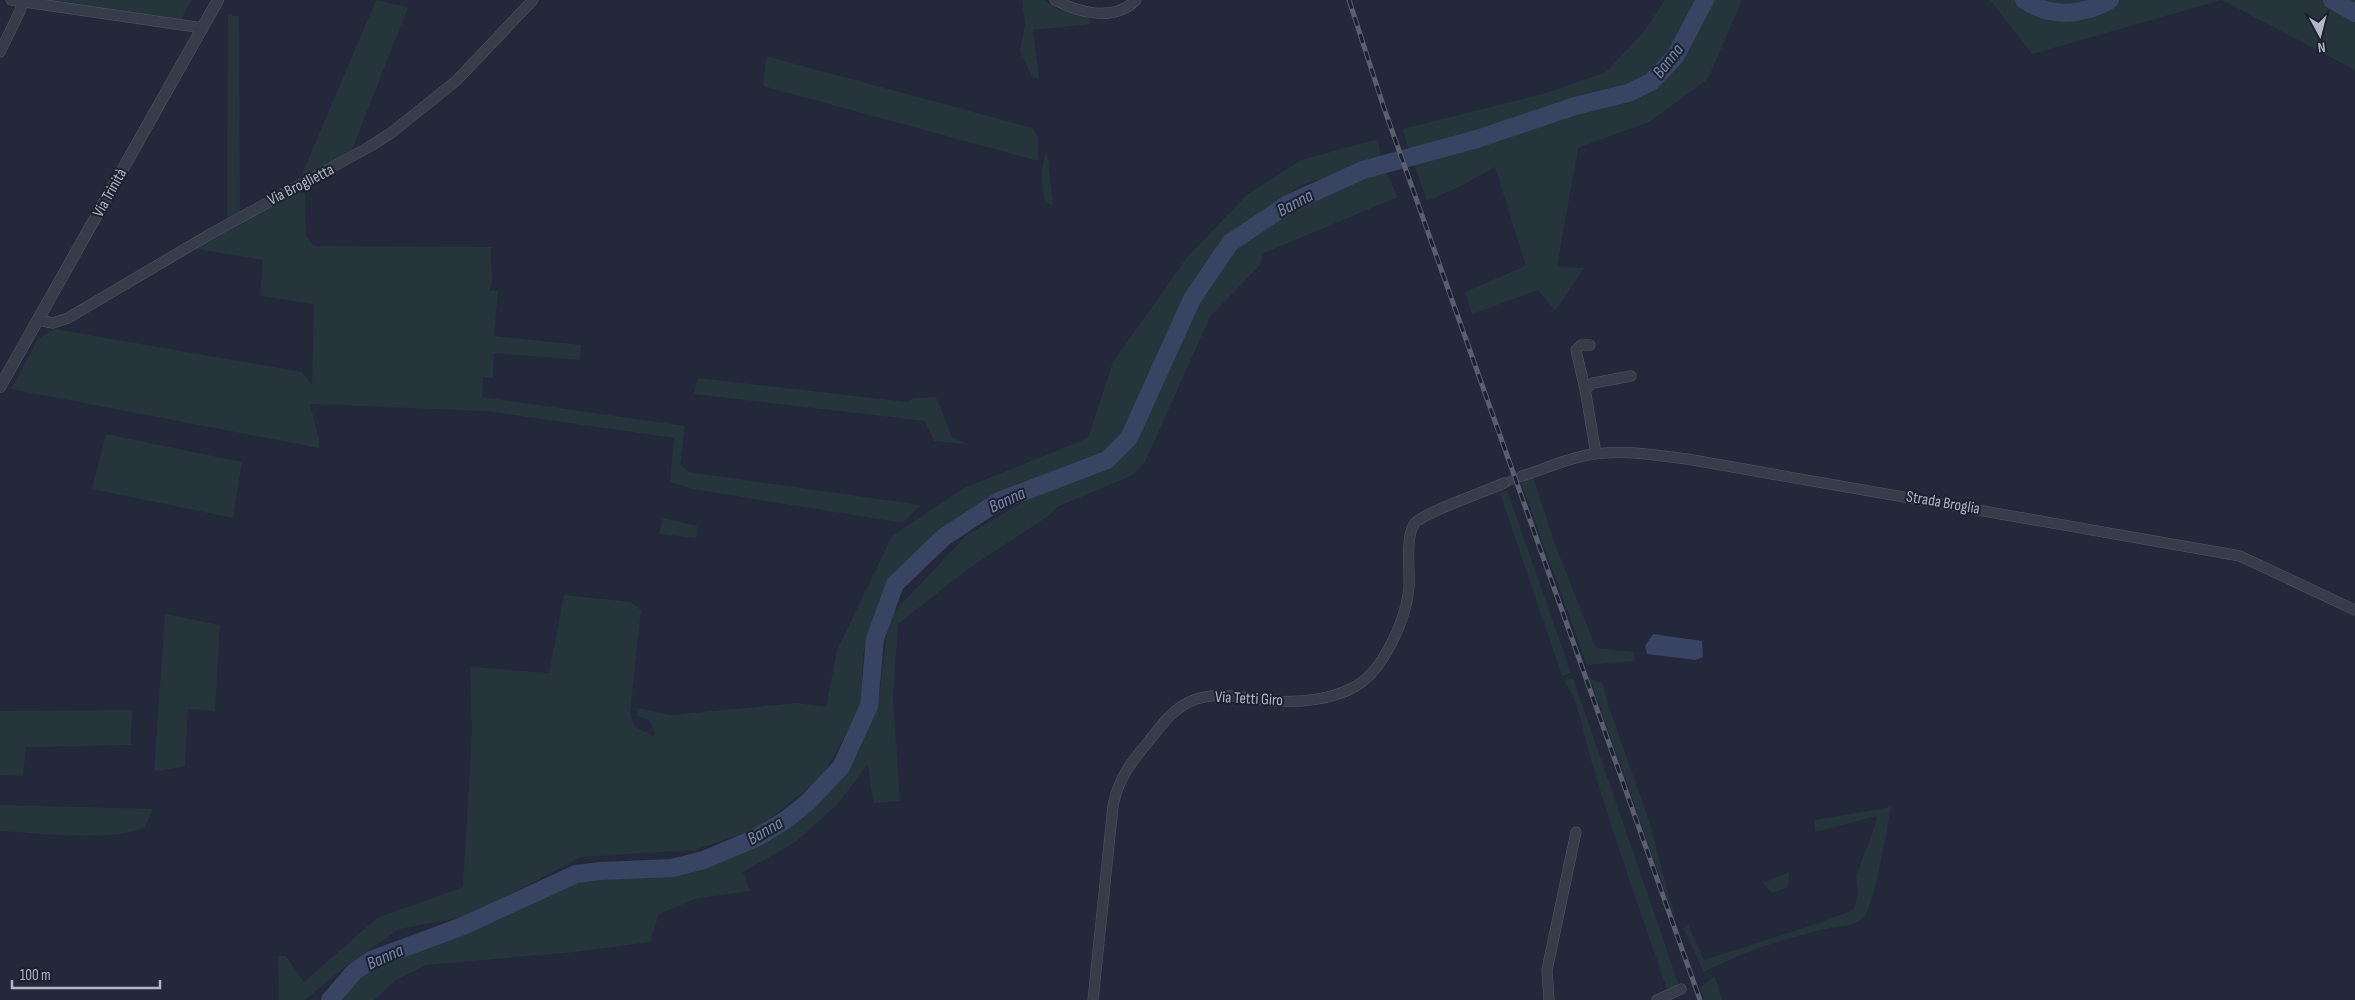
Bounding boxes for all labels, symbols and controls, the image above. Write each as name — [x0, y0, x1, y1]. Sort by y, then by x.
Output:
north arrow — [2295, 10, 2345, 60]
water label: Banna — [1648, 39, 1688, 82]
text: N — [2317, 39, 2326, 56]
street label: Via Broglietta — [265, 160, 337, 210]
street label: Via Trinità — [89, 165, 131, 221]
water label: Banna — [1274, 185, 1317, 221]
water label: Banna — [986, 482, 1029, 517]
street label: Strada Broglia — [1905, 487, 1981, 519]
street label: Via Tetti Giro — [1215, 688, 1283, 710]
water label: Banna — [744, 812, 787, 849]
water label: Banna — [364, 939, 407, 974]
scale bar — [12, 958, 160, 990]
text: 100 m — [20, 966, 51, 985]

